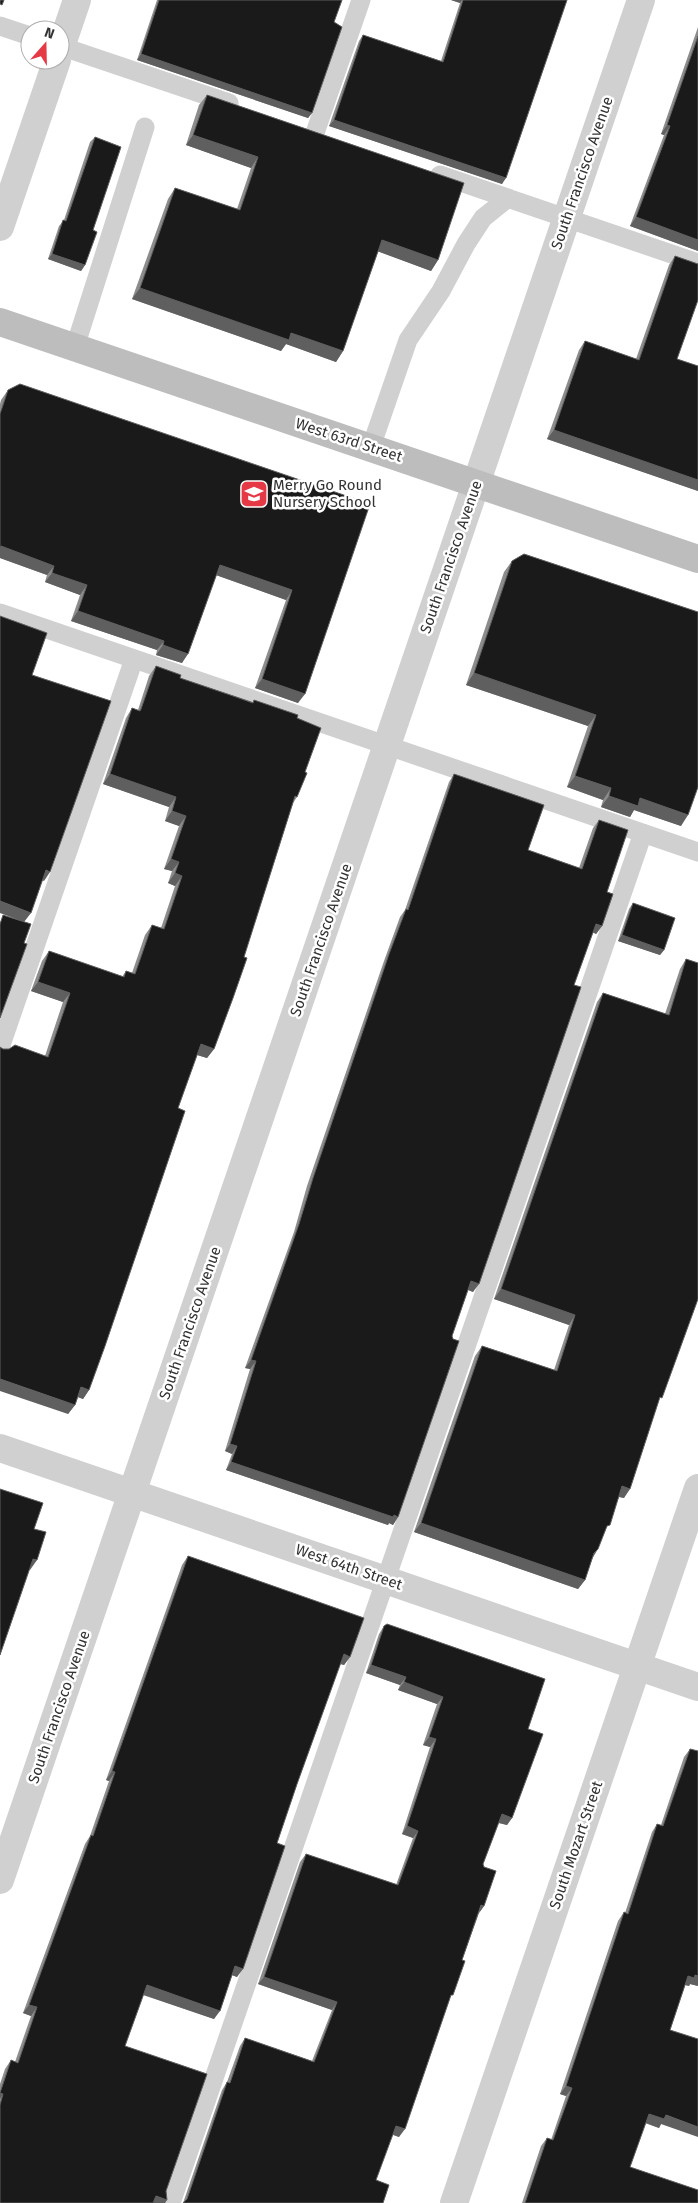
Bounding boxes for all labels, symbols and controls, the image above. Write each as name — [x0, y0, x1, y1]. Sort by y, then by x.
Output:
north arrow — [20, 20, 70, 70]
text: N — [42, 24, 57, 43]
street label: South Francisco Avenue — [547, 94, 617, 252]
street label: West 63rd Street — [293, 414, 405, 466]
place label: Merry Go Round Nursery School — [273, 476, 382, 511]
street label: South Francisco Avenue — [416, 478, 486, 636]
school or university icon: Merry Go Round Nursery School — [239, 479, 269, 509]
street label: South Francisco Avenue — [286, 861, 356, 1019]
street label: South Francisco Avenue — [155, 1244, 225, 1402]
street label: West 64th Street — [293, 1540, 405, 1594]
street label: South Francisco Avenue — [24, 1628, 94, 1786]
street label: South Mozart Street — [546, 1778, 607, 1912]

